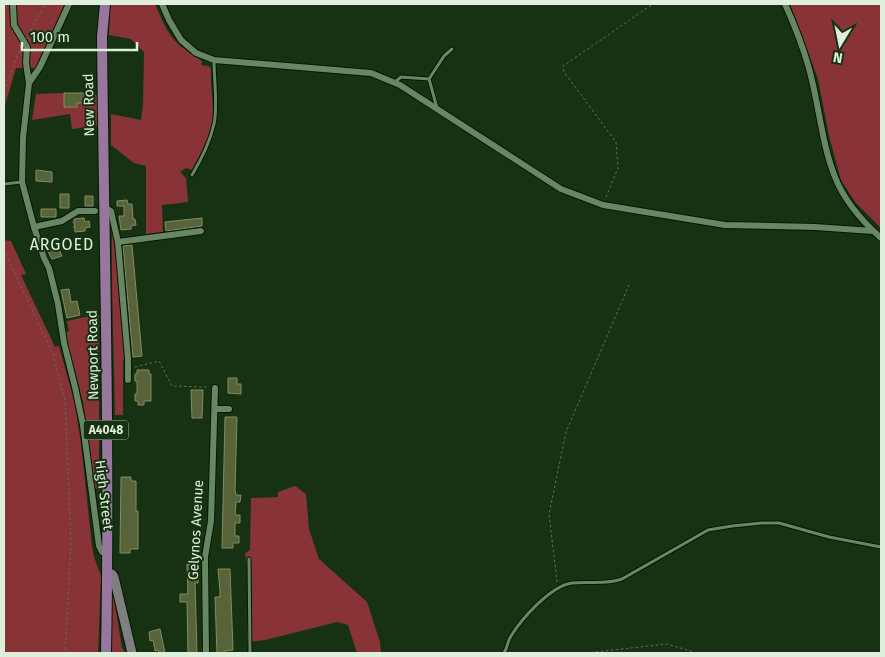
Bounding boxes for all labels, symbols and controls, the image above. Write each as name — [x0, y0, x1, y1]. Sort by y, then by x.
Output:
scale bar — [22, 20, 138, 52]
north arrow — [815, 20, 865, 70]
text: 100 m — [30, 28, 70, 46]
text: N — [832, 48, 844, 66]
street label: New Road — [80, 73, 98, 137]
district label: ARGOED — [30, 235, 94, 254]
street label: Newport Road — [84, 310, 102, 400]
road number: A4048 — [84, 420, 128, 440]
street label: High Street — [91, 459, 117, 532]
street label: Gelynos Avenue — [185, 479, 207, 581]

